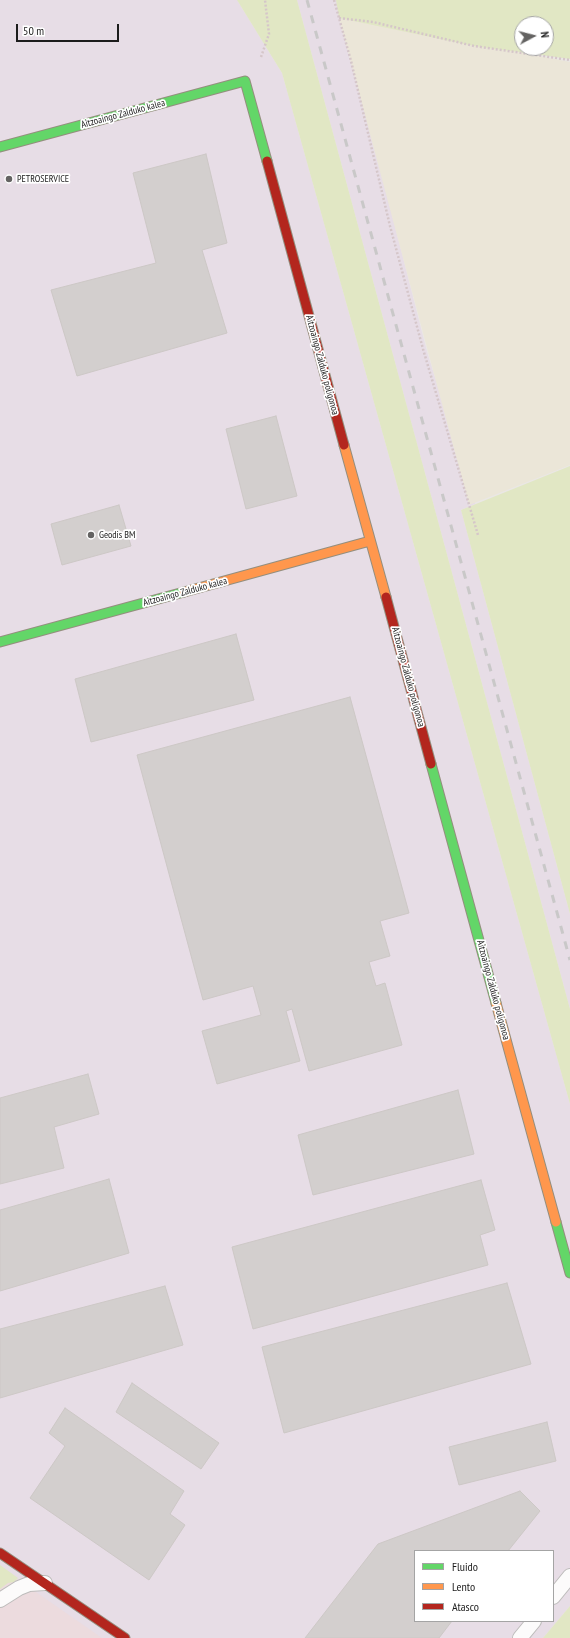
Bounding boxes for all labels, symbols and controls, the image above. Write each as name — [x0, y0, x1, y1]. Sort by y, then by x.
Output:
scale bar — [18, 16, 121, 42]
north arrow — [514, 16, 554, 56]
text: 50 m — [23, 23, 44, 38]
text: N — [538, 31, 552, 38]
street label: Aitzoaingo Zalduko kalea — [80, 97, 166, 131]
place label: PETROSERVICE — [17, 173, 69, 185]
marker: PETROSERVICE — [4, 174, 14, 184]
street label: Aitzoaingo Zalduko poligonoa — [303, 314, 341, 416]
place label: Geodis BM — [99, 529, 135, 541]
marker: Geodis BM — [86, 530, 96, 540]
street label: Aitzoaingo Zalduko kalea — [142, 575, 228, 609]
street label: Aitzoaingo Zalduko poligonoa — [389, 626, 427, 728]
street label: Aitzoaingo Zalduko poligonoa — [474, 939, 512, 1041]
legend — [414, 1550, 554, 1622]
text: Fluido — [452, 1559, 478, 1574]
text: Lento — [452, 1579, 475, 1594]
text: Atasco — [452, 1599, 479, 1614]

